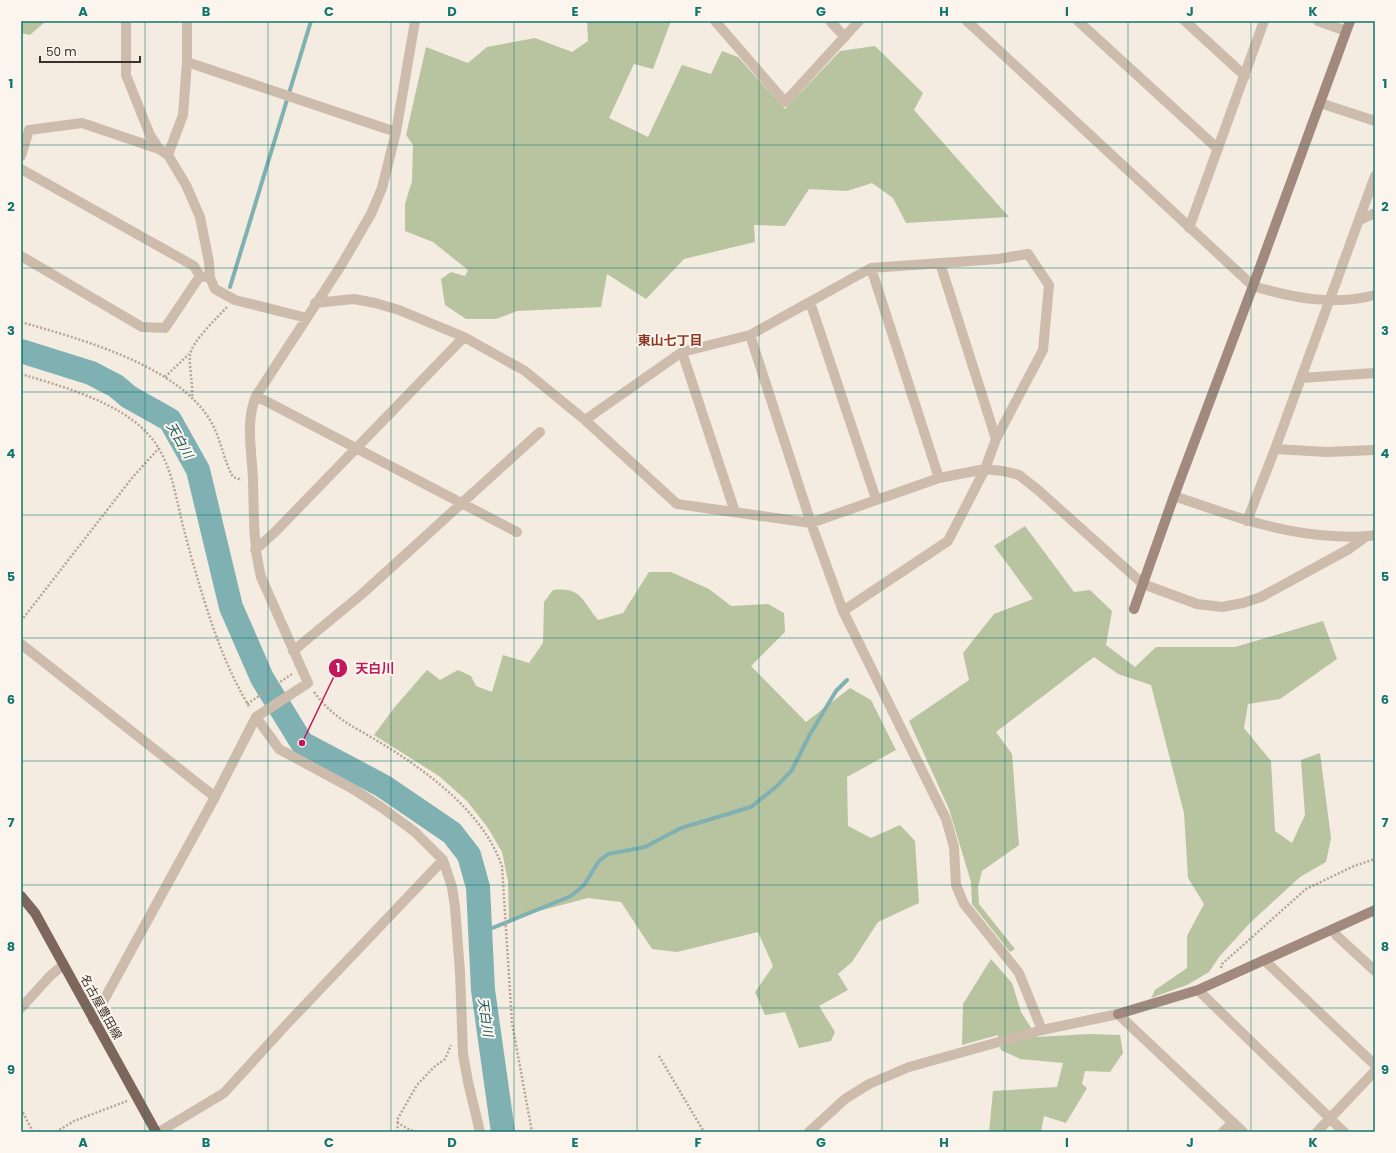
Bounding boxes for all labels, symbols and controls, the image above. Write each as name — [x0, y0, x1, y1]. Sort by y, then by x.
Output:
text: A — [78, 2, 88, 21]
text: B — [202, 2, 211, 21]
text: C — [324, 2, 334, 21]
text: D — [447, 2, 457, 21]
text: E — [571, 2, 579, 21]
text: F — [694, 2, 702, 21]
text: G — [816, 2, 826, 21]
text: H — [939, 2, 949, 21]
text: I — [1065, 2, 1069, 21]
text: J — [1186, 2, 1194, 21]
text: K — [1308, 2, 1318, 21]
scale bar — [40, 38, 140, 64]
text: 50 m — [46, 43, 77, 60]
text: 1 — [9, 74, 13, 93]
text: 1 — [1383, 74, 1387, 93]
text: 2 — [7, 197, 15, 216]
text: 2 — [1381, 197, 1389, 216]
text: 3 — [7, 321, 15, 340]
text: 3 — [1381, 321, 1389, 340]
district label: 東山七丁目 — [637, 331, 703, 350]
water label: 天白川 — [162, 419, 199, 464]
text: 4 — [7, 444, 16, 463]
text: 4 — [1381, 444, 1390, 463]
text: 5 — [7, 567, 15, 586]
text: 5 — [1381, 567, 1389, 586]
callout: 天白川 — [328, 656, 403, 681]
text: 1 — [336, 659, 340, 676]
text: 天白川 — [355, 659, 395, 678]
text: 6 — [7, 690, 15, 709]
text: 6 — [1381, 690, 1389, 709]
text: 7 — [8, 813, 15, 832]
text: 7 — [1382, 813, 1389, 832]
text: 8 — [7, 937, 15, 956]
text: 8 — [1381, 937, 1389, 956]
street label: 名古屋豊田線 — [77, 971, 126, 1042]
water label: 天白川 — [473, 996, 498, 1040]
text: 9 — [7, 1060, 15, 1079]
text: 9 — [1381, 1060, 1389, 1079]
text: A — [78, 1133, 88, 1152]
text: B — [202, 1133, 211, 1152]
text: C — [324, 1133, 334, 1152]
text: D — [447, 1133, 457, 1152]
text: E — [571, 1133, 579, 1152]
text: F — [694, 1133, 702, 1152]
text: G — [816, 1133, 826, 1152]
text: H — [939, 1133, 949, 1152]
text: I — [1065, 1133, 1069, 1152]
text: J — [1186, 1133, 1194, 1152]
text: K — [1308, 1133, 1318, 1152]

